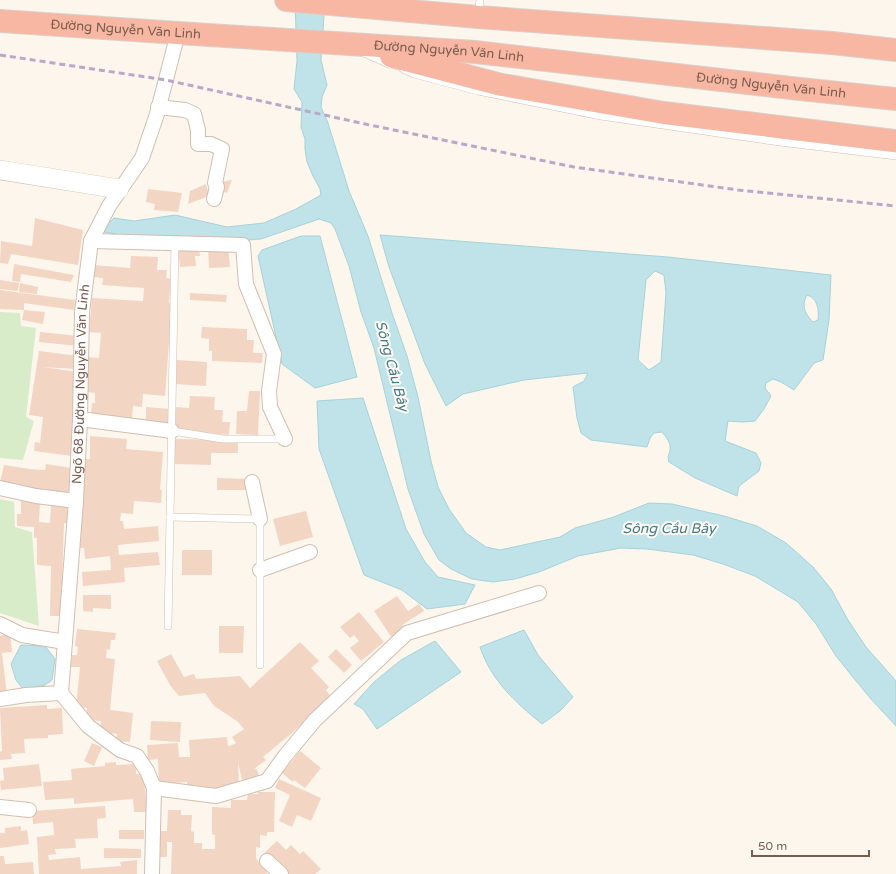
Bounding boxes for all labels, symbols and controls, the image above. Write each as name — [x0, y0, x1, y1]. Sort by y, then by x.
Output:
street label: Đường Nguyễn Văn Linh — [50, 16, 201, 42]
street label: Đường Nguyễn Văn Linh — [373, 38, 525, 66]
street label: Đường Nguyễn Văn Linh — [695, 69, 847, 102]
street label: Ngõ 68 Đường Nguyễn Văn Linh — [69, 283, 93, 484]
water label: Sông Cầu Bây — [372, 319, 413, 414]
water label: Sông Cầu Bây — [623, 520, 717, 537]
scale bar — [752, 832, 869, 858]
text: 50 m — [758, 839, 787, 853]

